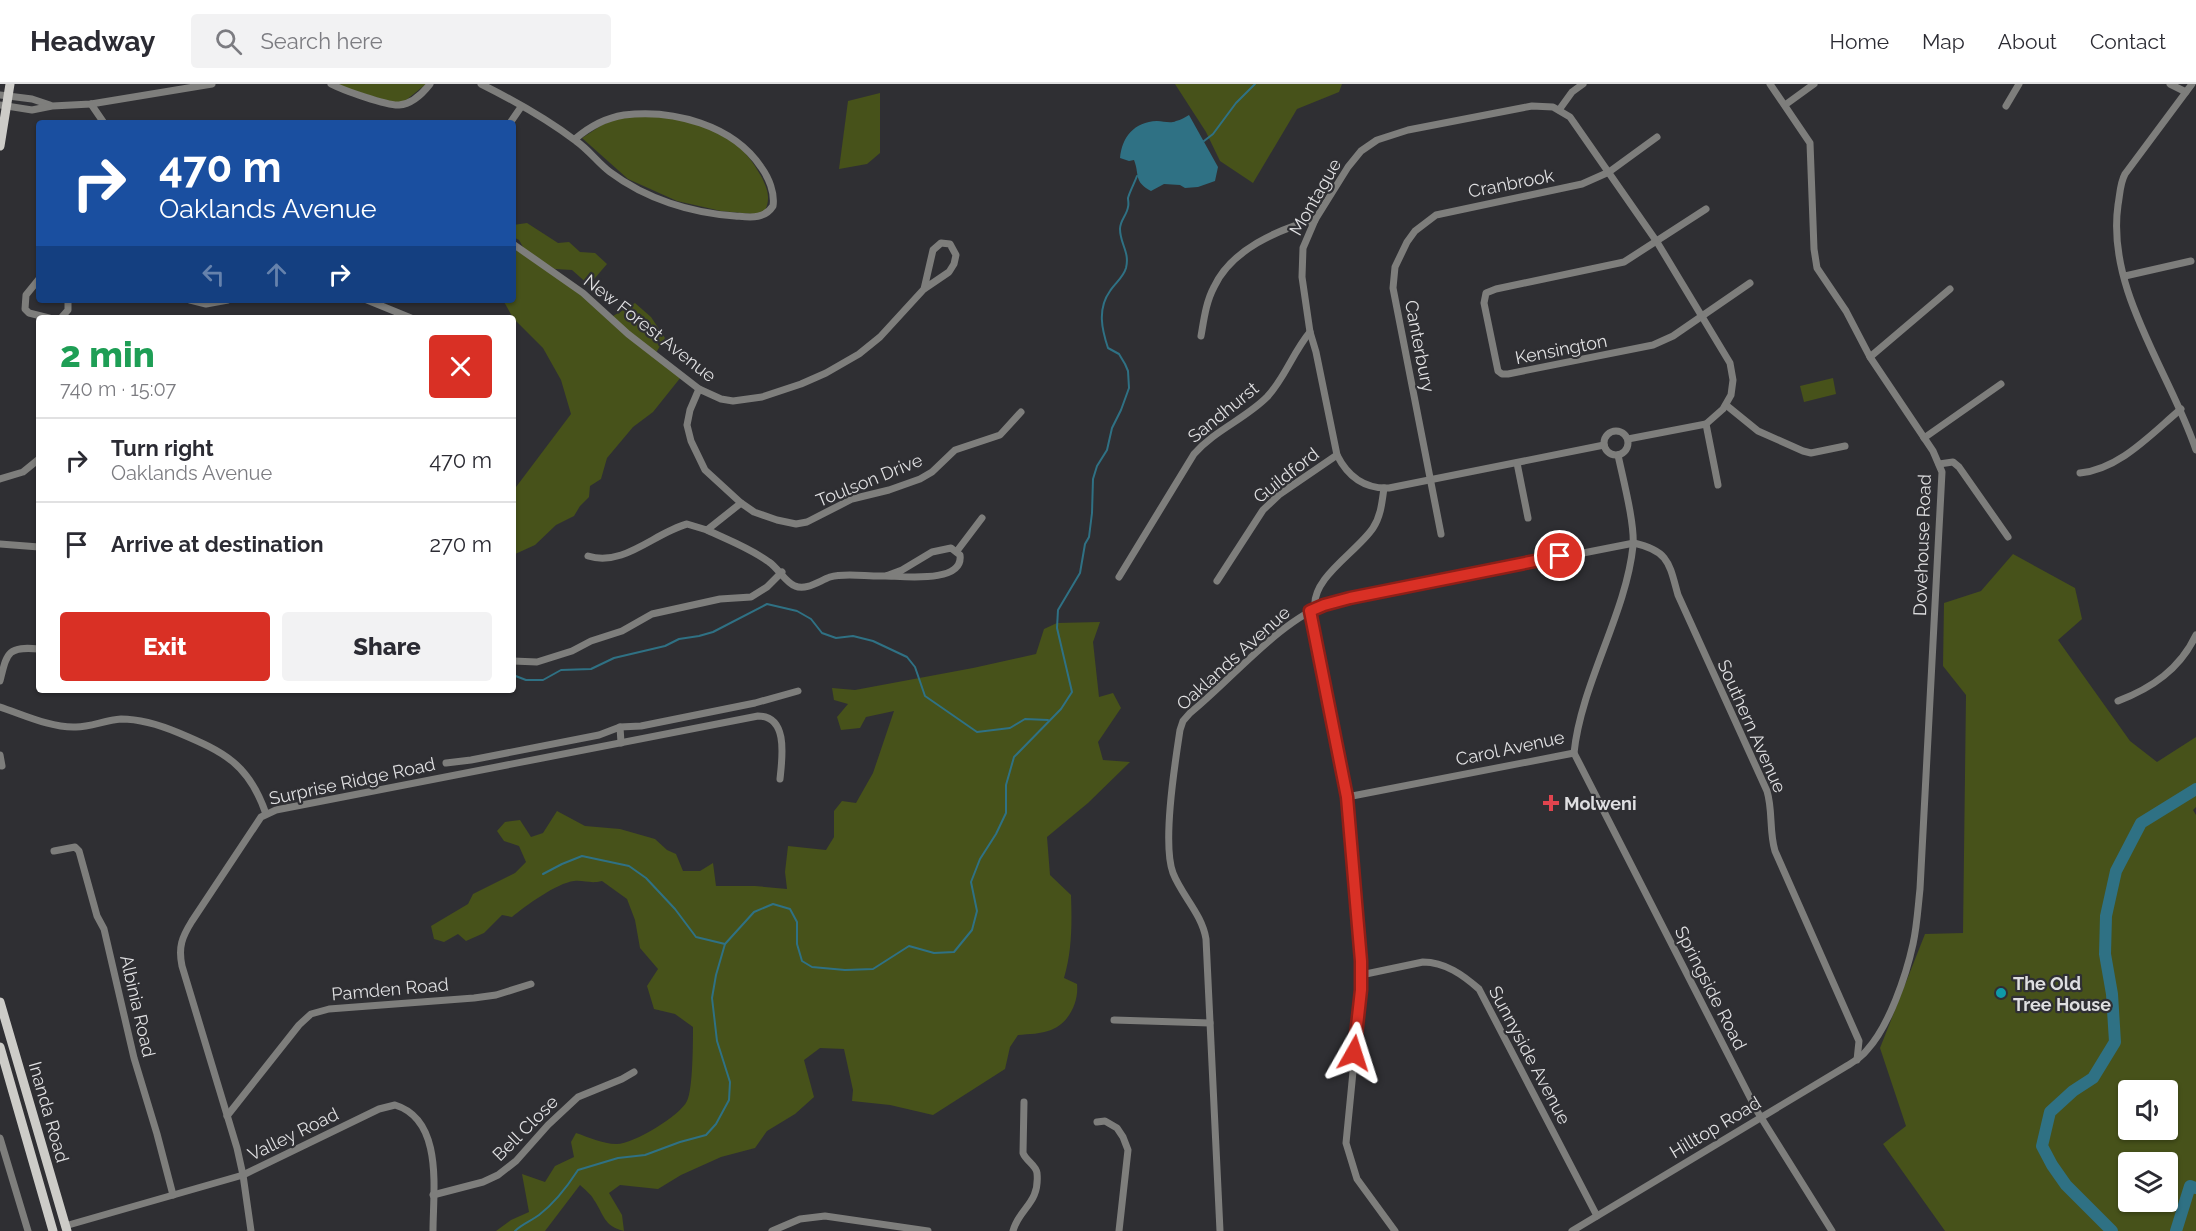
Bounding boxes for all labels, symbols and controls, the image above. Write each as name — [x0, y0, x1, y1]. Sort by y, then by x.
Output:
search box — [191, 14, 611, 68]
text: Headway — [30, 25, 155, 58]
icon: search — [212, 25, 245, 58]
text: Search here — [260, 28, 383, 54]
text: Home — [1830, 29, 1889, 54]
text: Map — [1922, 29, 1965, 54]
text: About — [1998, 29, 2057, 54]
text: Contact — [2090, 29, 2166, 54]
text: 470 m — [159, 143, 282, 192]
icon: right — [60, 144, 138, 222]
street label: Montague — [1285, 155, 1346, 239]
street label: Cranbrook — [1466, 164, 1556, 202]
text: Oaklands Avenue — [159, 193, 377, 224]
icon: left — [197, 258, 230, 291]
icon: ahead — [260, 258, 293, 291]
icon: right — [323, 258, 356, 291]
street label: New Forest Avenue — [580, 270, 721, 386]
street label: Canterbury — [1401, 298, 1439, 394]
street label: Kensington — [1513, 330, 1609, 368]
text: 2 min — [60, 333, 155, 375]
button: close — [429, 335, 492, 398]
text: 740 m · 15:07 — [60, 377, 176, 401]
street label: Sandhurst — [1183, 377, 1263, 447]
text: Turn right — [111, 435, 214, 461]
street label: Guildford — [1249, 443, 1323, 507]
icon: right — [60, 444, 93, 477]
text: 470 m — [429, 447, 492, 473]
street label: Toulson Drive — [813, 449, 926, 511]
text: Oaklands Avenue — [111, 461, 272, 485]
street label: Dovehouse Road — [1909, 474, 1935, 616]
icon: arrive — [60, 528, 93, 561]
pin — [1534, 530, 1585, 581]
text: Arrive at destination — [111, 531, 324, 557]
text: 270 m — [430, 531, 492, 557]
icon: arrive — [1543, 539, 1576, 572]
street label: Oaklands Avenue — [1172, 601, 1294, 714]
button: Exit — [60, 612, 270, 681]
button: Share — [282, 612, 492, 681]
street label: Southern Avenue — [1713, 656, 1791, 796]
street label: Carol Avenue — [1454, 726, 1567, 770]
street label: Surprise Ridge Road — [267, 753, 437, 809]
place label: Molweni — [1564, 793, 1637, 814]
marker: Molweni — [1542, 794, 1560, 812]
street label: Springside Road — [1671, 923, 1751, 1053]
street label: Albinia Road — [116, 953, 160, 1059]
street label: Pamden Road — [331, 973, 449, 1005]
place label: The Old Tree House — [2013, 973, 2111, 1015]
street label: Sunnyside Avenue — [1485, 982, 1576, 1128]
marker: The Old Tree House — [1994, 986, 2008, 1000]
position arrow — [1322, 1021, 1386, 1085]
street label: Inanda Road — [25, 1059, 73, 1165]
map controls — [2118, 1080, 2178, 1212]
button: sound — [2118, 1080, 2178, 1140]
street label: Bell Close — [488, 1091, 562, 1165]
street label: Hilltop Road — [1666, 1092, 1764, 1162]
street label: Valley Road — [244, 1103, 342, 1165]
button: layers — [2118, 1152, 2178, 1212]

